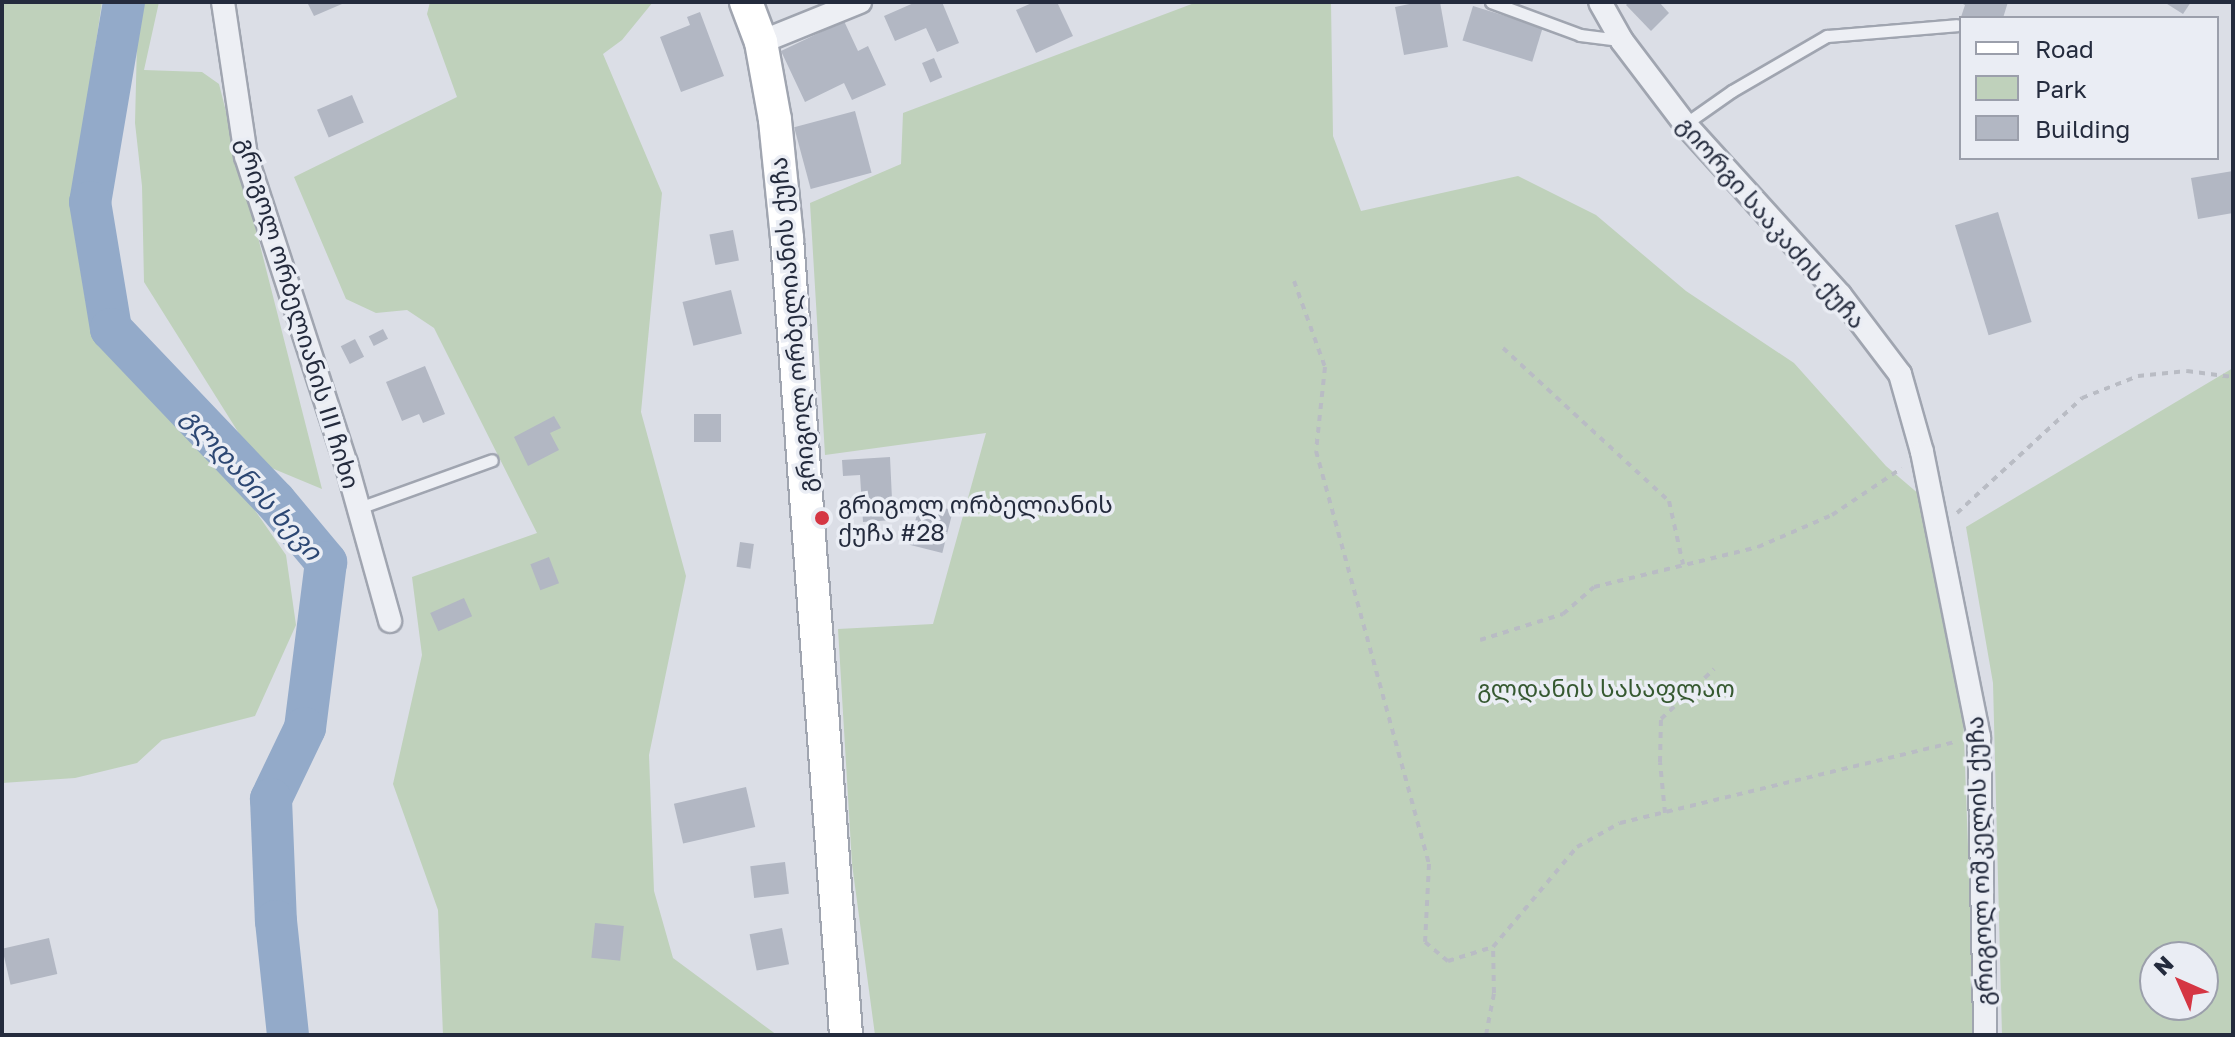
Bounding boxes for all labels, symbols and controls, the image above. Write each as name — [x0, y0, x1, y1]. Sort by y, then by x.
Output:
legend — [1959, 16, 2219, 160]
text: Road — [2035, 34, 2094, 63]
text: Park — [2035, 74, 2087, 103]
street label: გიორგი სააკაძის ქუჩა — [1672, 110, 1872, 334]
text: Building — [2035, 114, 2130, 143]
street label: გრიგოლ ორბელიანის III ჩიხი — [232, 134, 366, 492]
street label: გრიგოლ ორბელიანის ქუჩა — [763, 156, 821, 494]
water label: გლდანის ხევი — [176, 402, 328, 566]
place label: გრიგოლ ორბელიანის ქუჩა #28 — [838, 490, 1113, 546]
marker: გრიგოლ ორბელიანის ქუჩა #28 — [813, 509, 831, 527]
park label: გლდანის სასაფლაო — [1477, 674, 1735, 702]
street label: გრიგოლ ოშკელის ქუჩა — [1960, 716, 1998, 1006]
north arrow — [2139, 941, 2219, 1021]
text: N — [2148, 950, 2179, 981]

